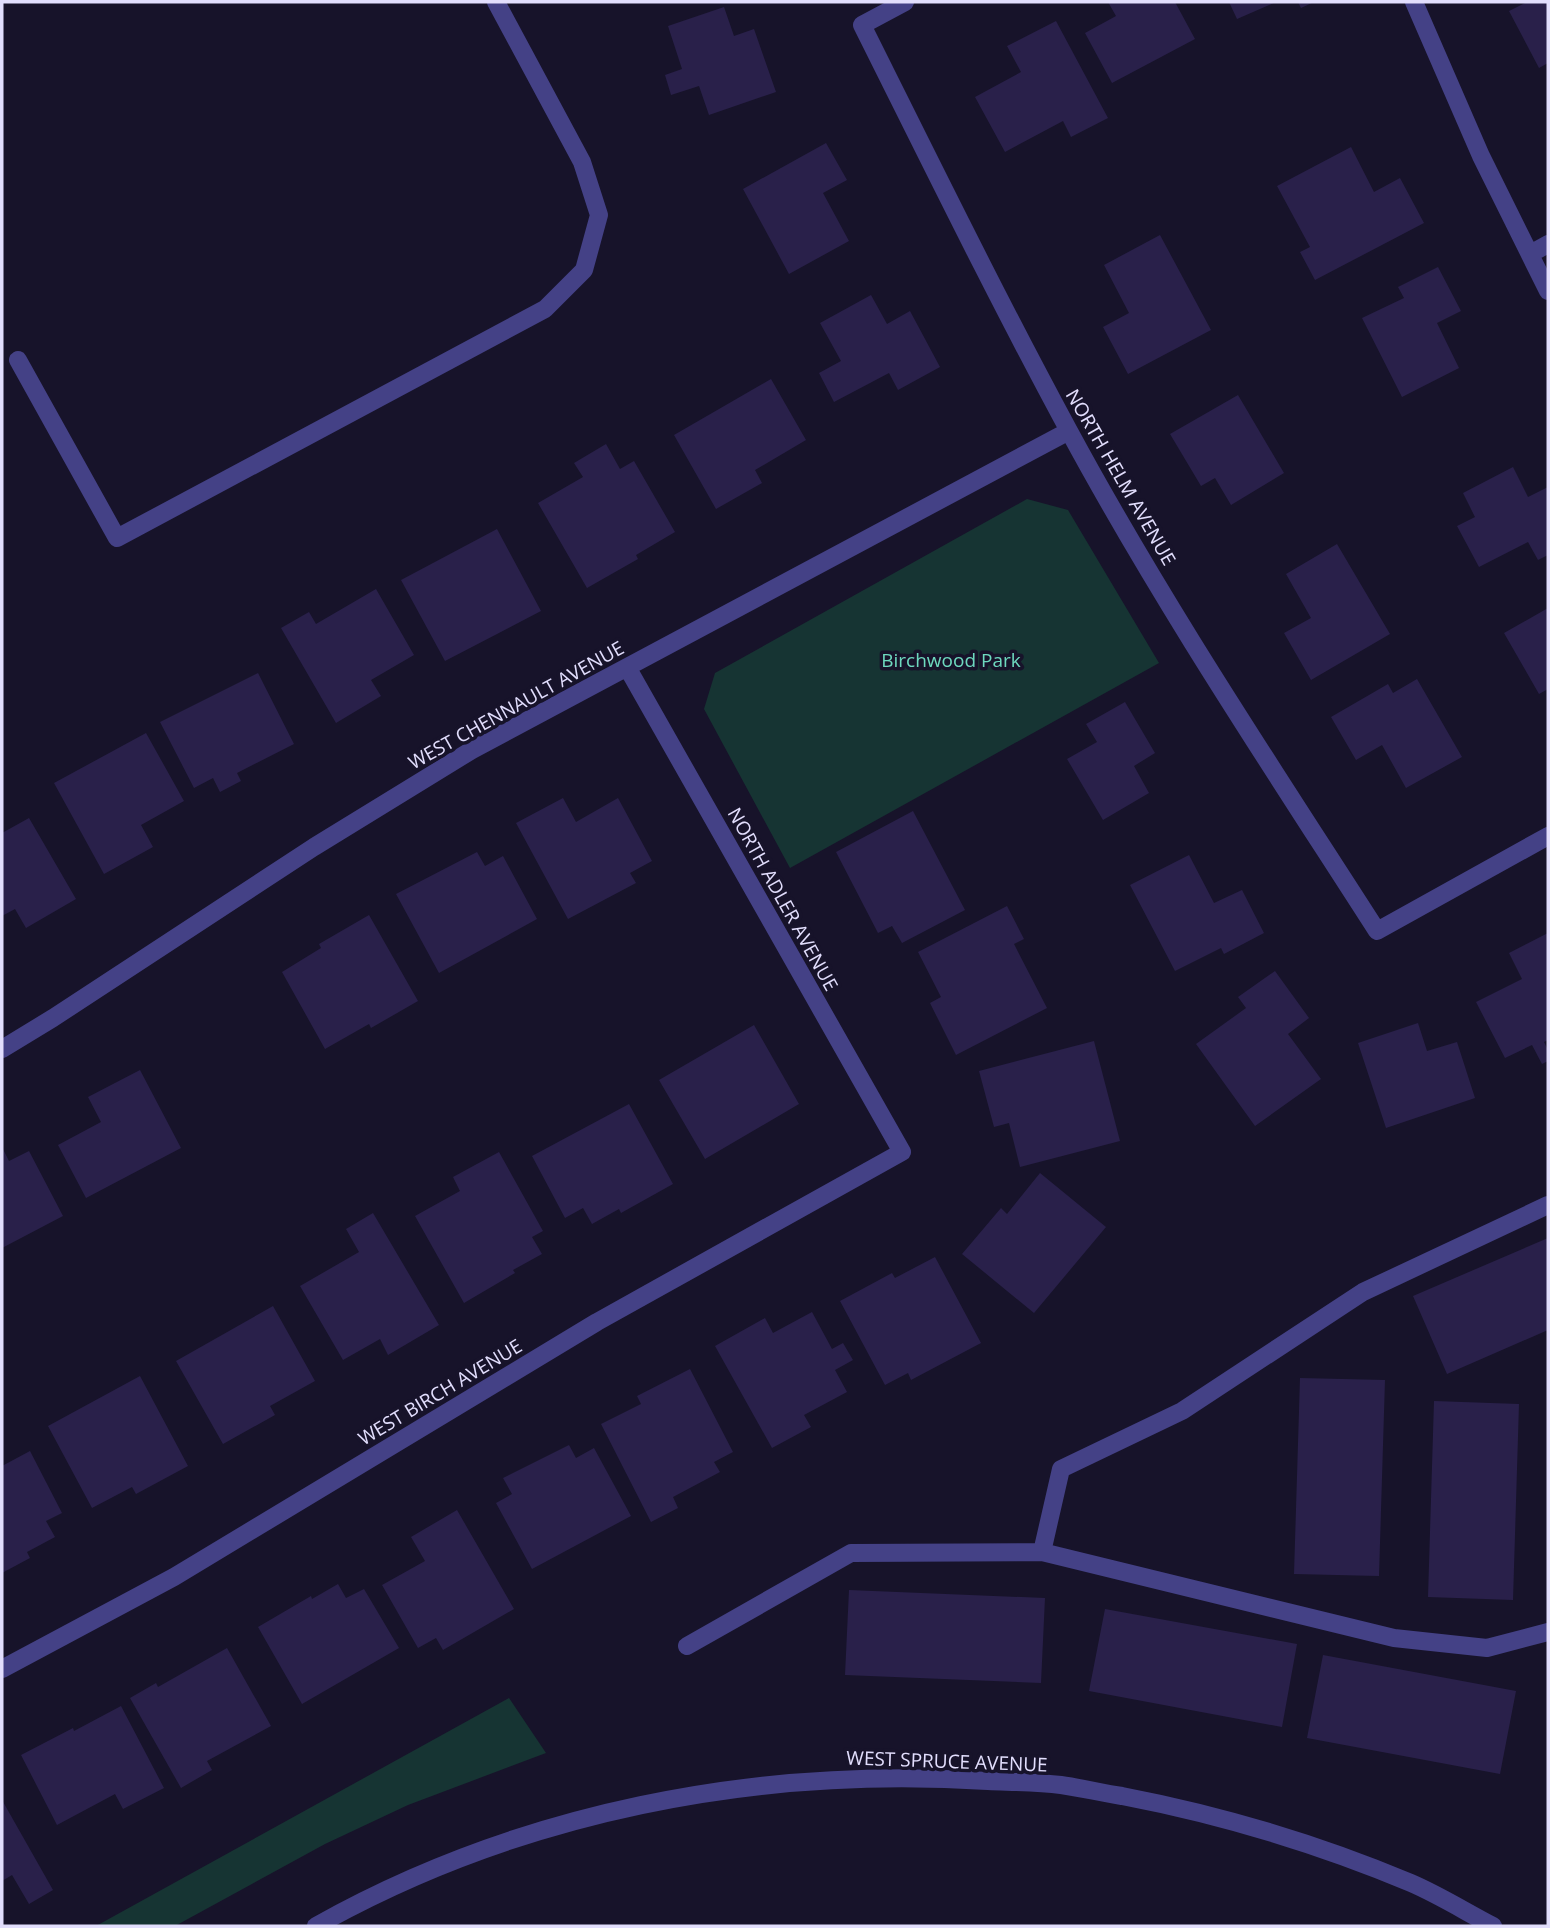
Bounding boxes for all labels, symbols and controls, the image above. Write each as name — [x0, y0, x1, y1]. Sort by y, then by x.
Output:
street label: NORTH HELM AVENUE — [1060, 384, 1182, 570]
street label: WEST CHENNAULT AVENUE — [403, 635, 629, 775]
park label: Birchwood Park — [881, 647, 1021, 673]
street label: NORTH ADLER AVENUE — [722, 803, 844, 995]
street label: WEST BIRCH AVENUE — [353, 1333, 527, 1451]
street label: WEST SPRUCE AVENUE — [846, 1744, 1048, 1778]

